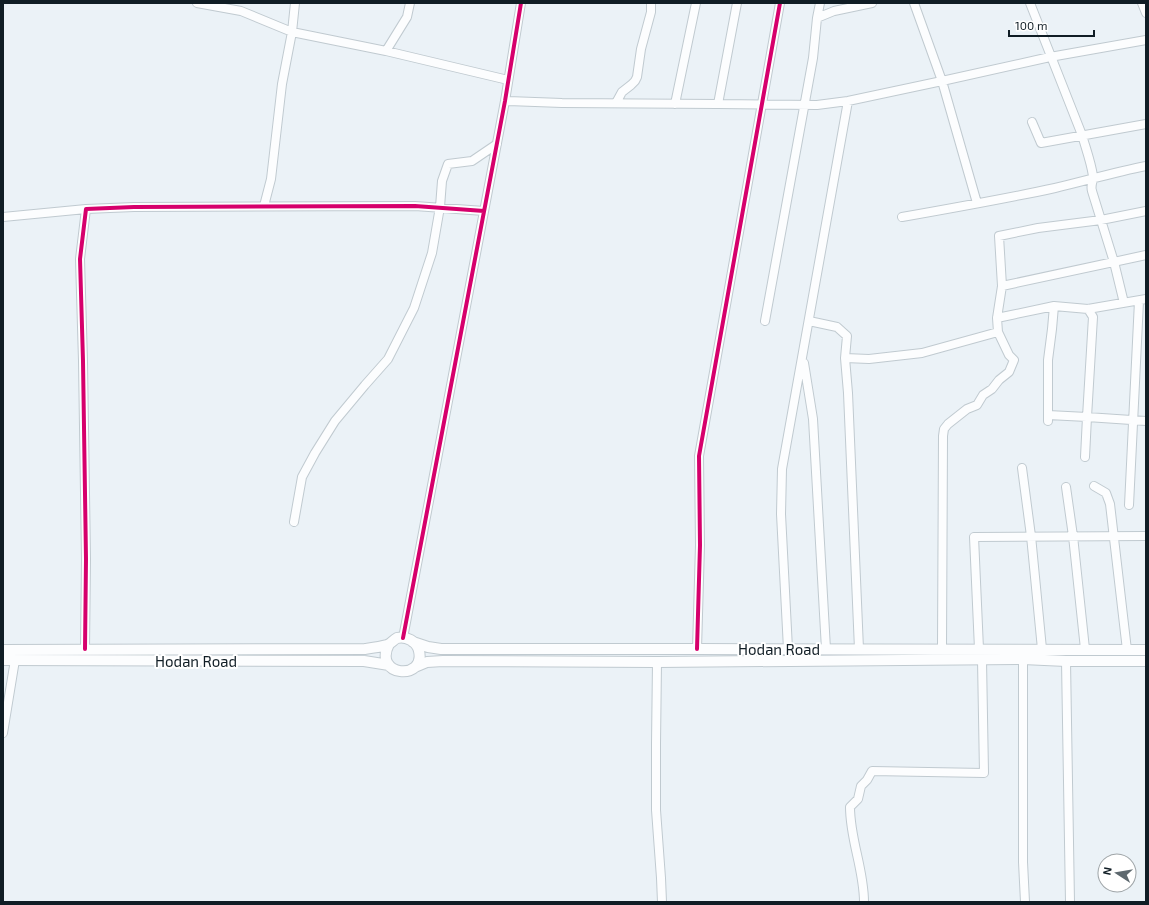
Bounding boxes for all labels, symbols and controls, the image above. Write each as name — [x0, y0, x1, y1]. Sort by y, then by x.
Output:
scale bar — [1009, 12, 1094, 38]
text: 100 m — [1015, 18, 1047, 32]
street label: Hodan Road — [738, 640, 820, 658]
street label: Hodan Road — [155, 652, 237, 670]
north arrow — [1097, 853, 1137, 893]
text: N — [1100, 866, 1114, 876]

